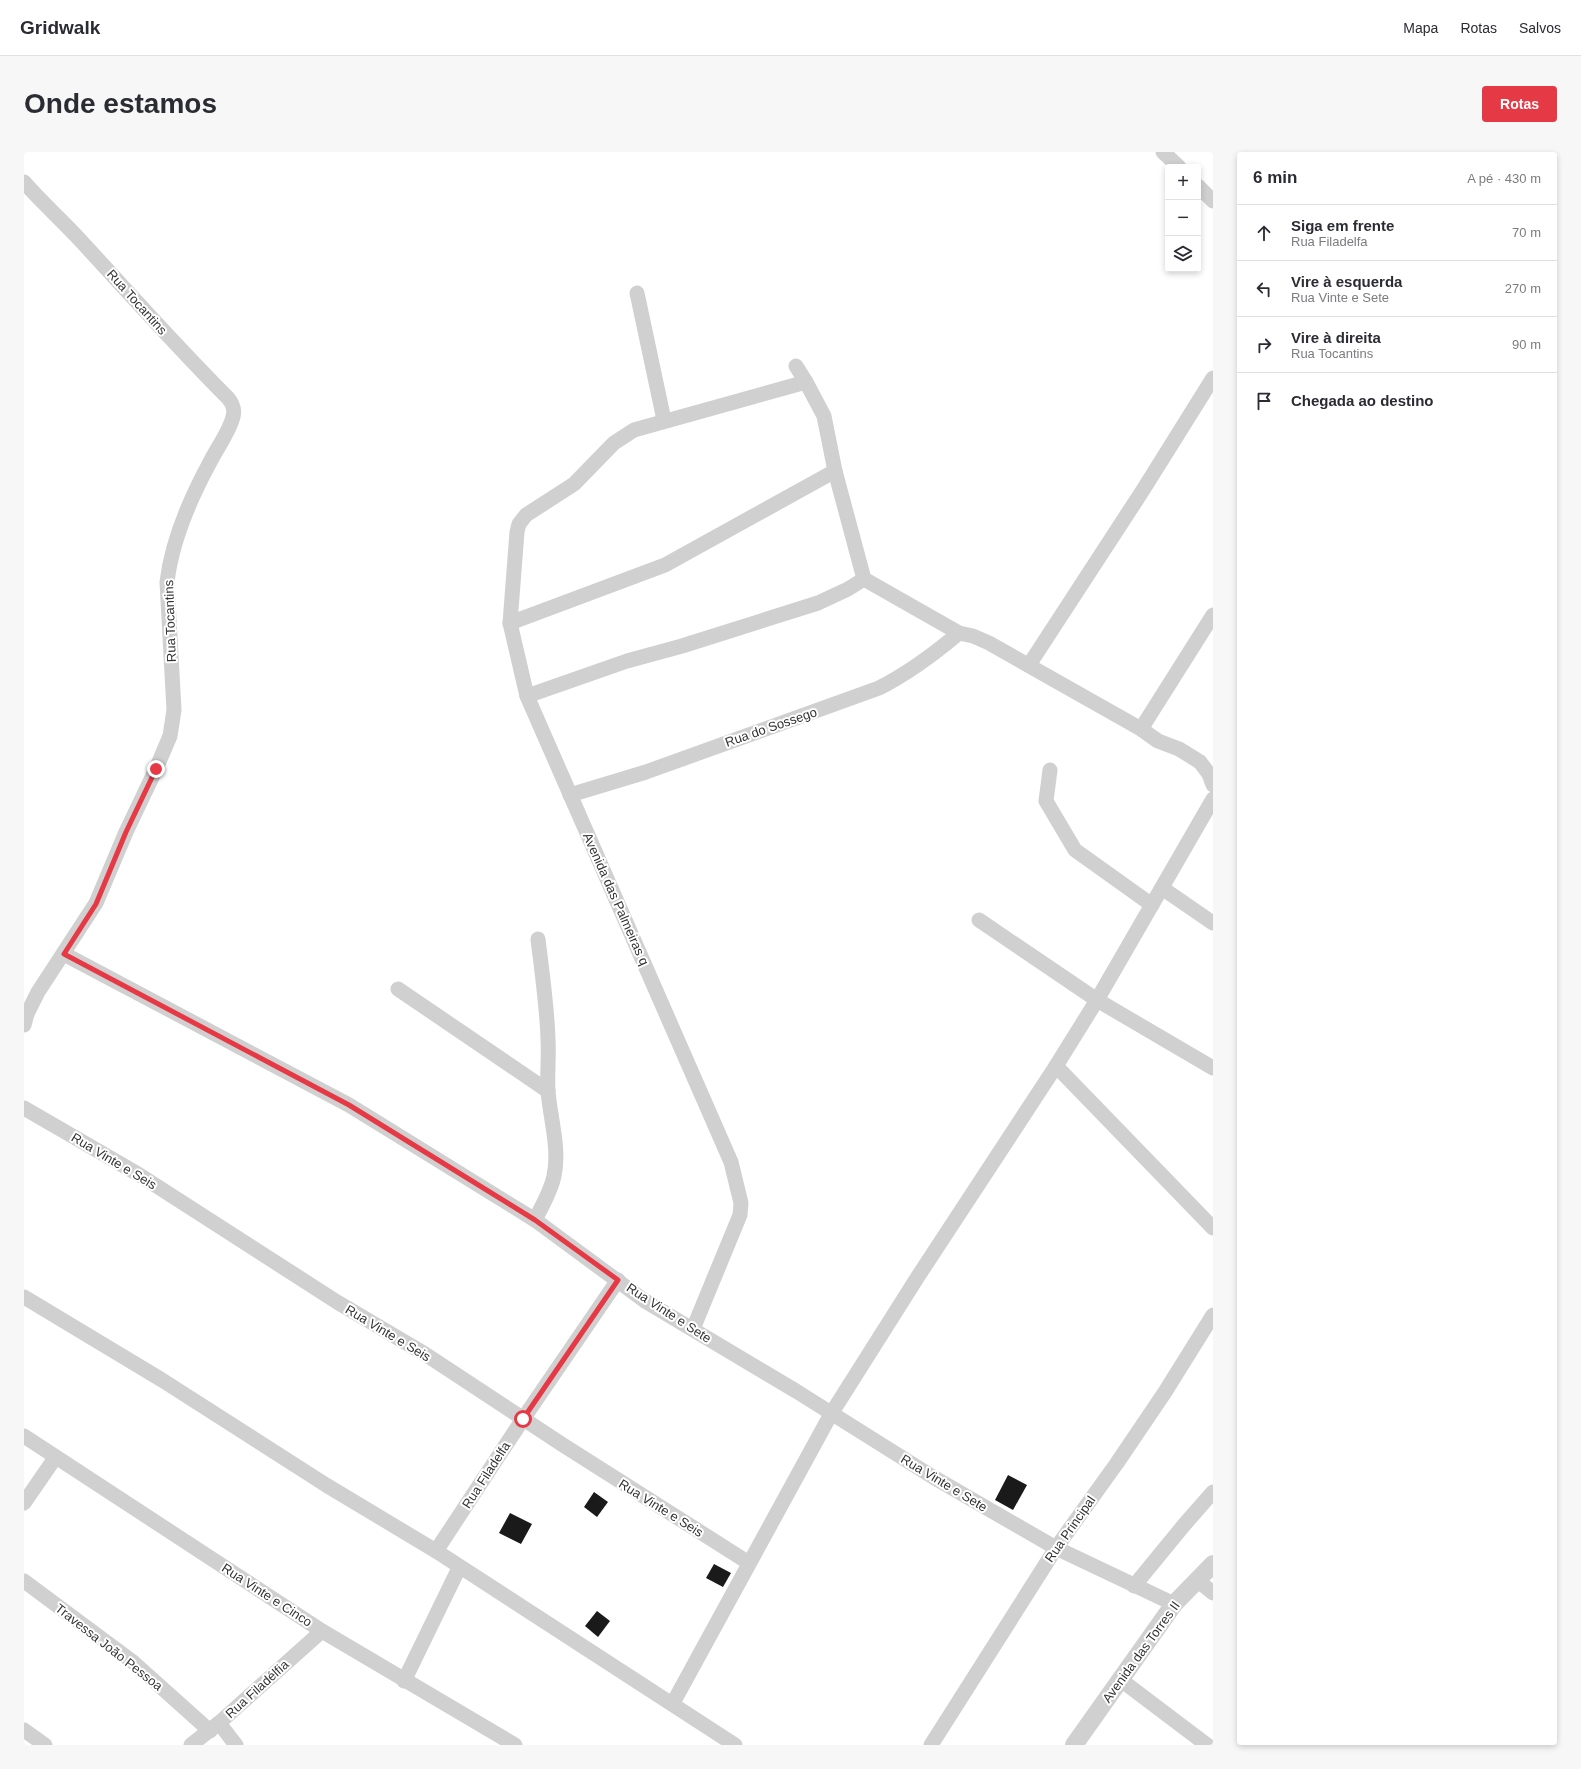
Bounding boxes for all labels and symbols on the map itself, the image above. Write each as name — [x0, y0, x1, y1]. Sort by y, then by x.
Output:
street label: Rua Tocantins — [104, 266, 170, 338]
street label: Rua Tocantins — [161, 579, 179, 662]
street label: Rua do Sossego — [723, 704, 819, 750]
route end — [147, 760, 165, 778]
street label: Avenida das Palmeiras q — [580, 830, 652, 968]
street label: Rua Vinte e Seis — [69, 1130, 160, 1193]
street label: Rua Vinte e Sete — [624, 1280, 714, 1346]
street label: Rua Vinte e Seis — [343, 1302, 434, 1365]
route start — [514, 1410, 532, 1428]
street label: Rua Filadelfa — [459, 1438, 514, 1511]
street label: Rua Vinte e Sete — [898, 1451, 990, 1515]
street label: Rua Vinte e Seis — [616, 1476, 706, 1540]
street label: Rua Principal — [1042, 1493, 1098, 1565]
street label: Rua Vinte e Cinco — [219, 1560, 315, 1630]
street label: Avenida das Torres II — [1099, 1598, 1183, 1706]
street label: Travessa João Pessoa — [52, 1601, 166, 1694]
street label: Rua Filadélfia — [222, 1656, 292, 1721]

